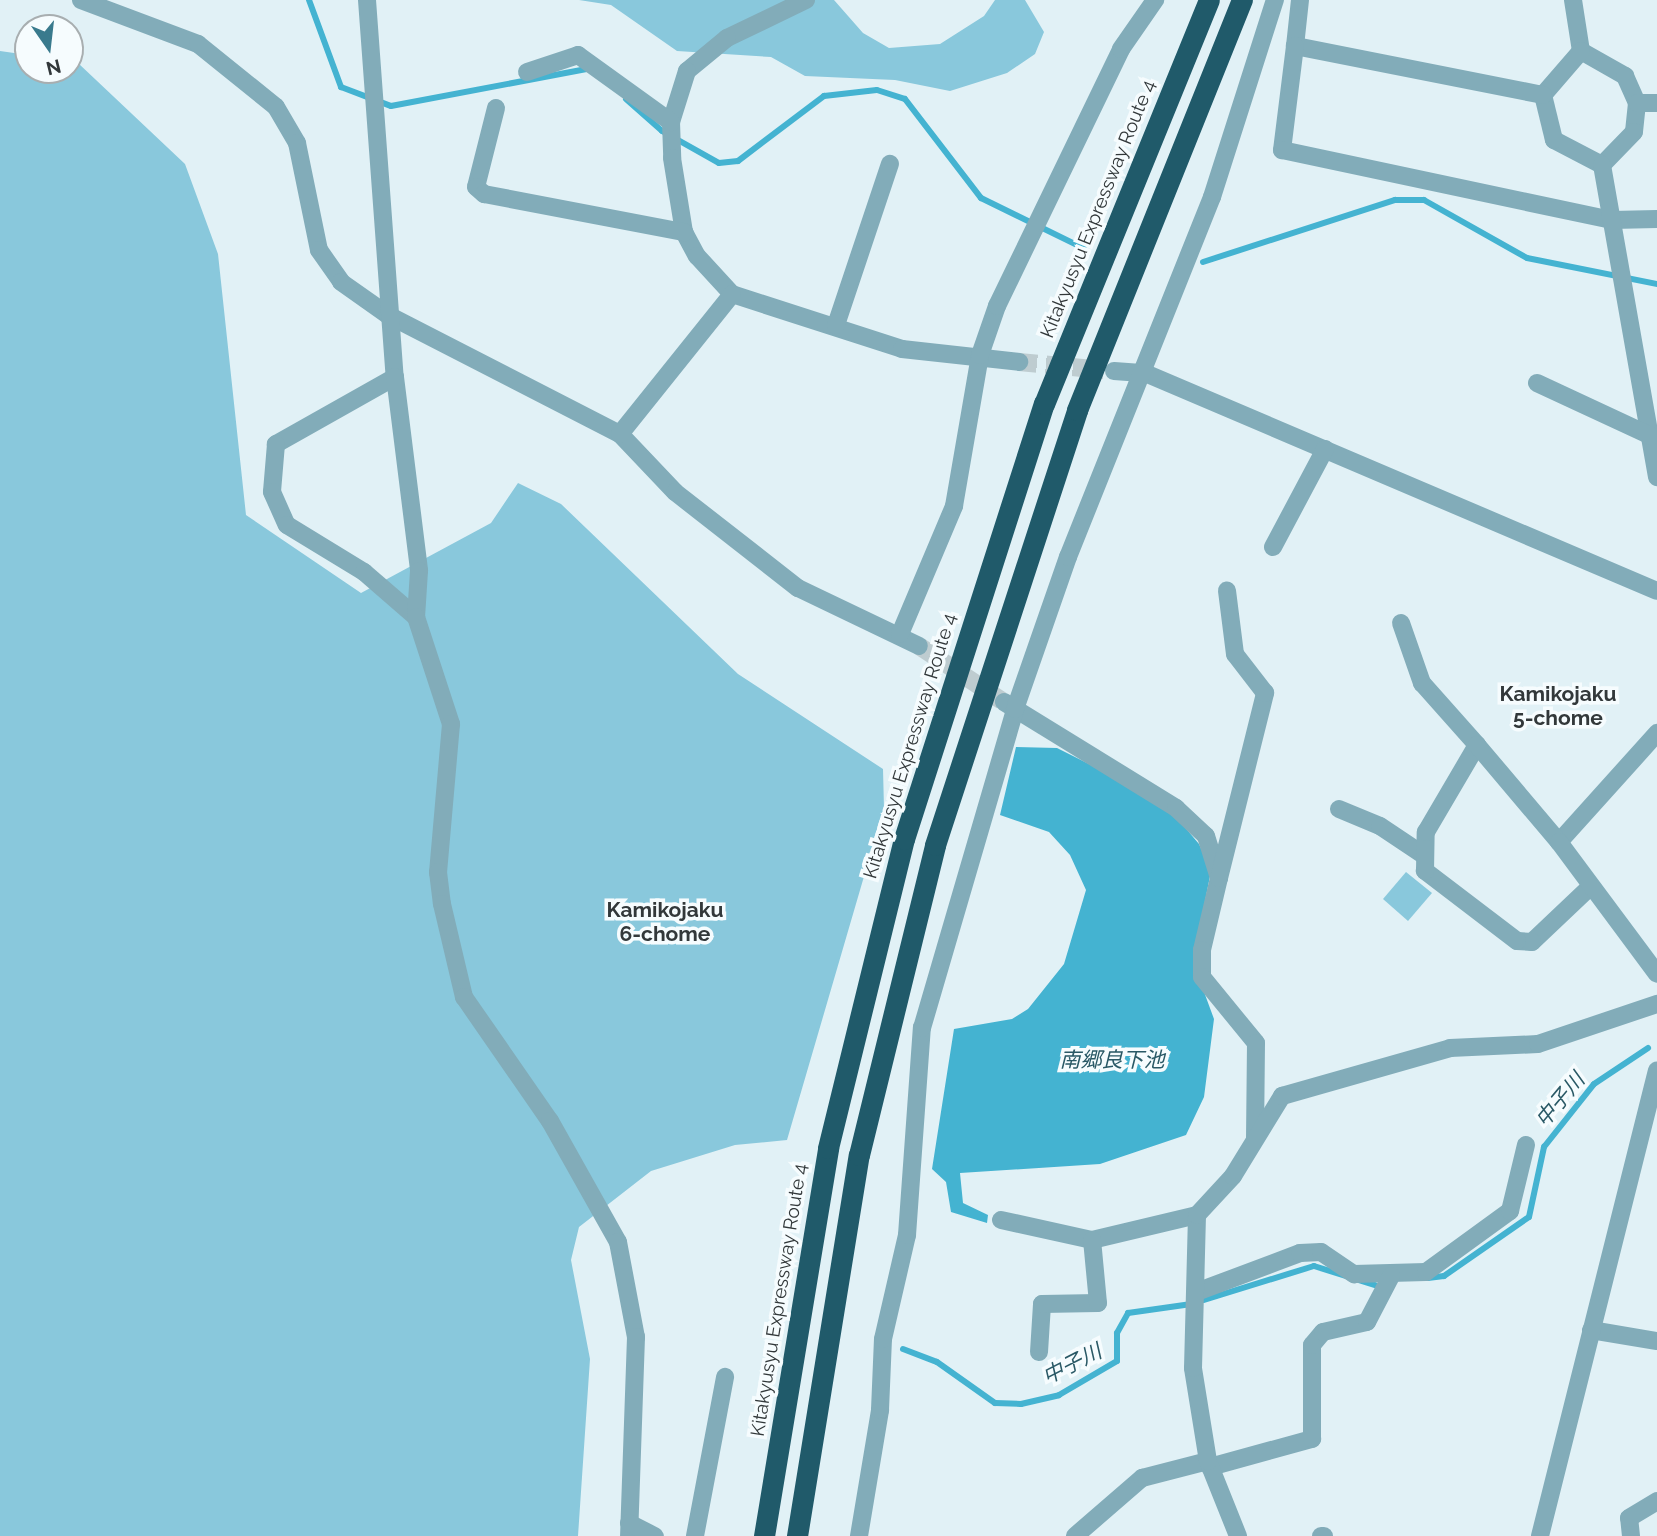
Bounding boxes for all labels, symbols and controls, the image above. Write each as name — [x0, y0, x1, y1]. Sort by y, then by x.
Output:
north arrow — [14, 14, 84, 84]
text: N — [44, 55, 63, 80]
street label: Kitakyusyu Expressway Route 4 — [1036, 77, 1160, 341]
street label: Kitakyusyu Expressway Route 4 — [859, 611, 961, 881]
district label: Kamikojaku 5-chome — [1499, 681, 1617, 731]
district label: Kamikojaku 6-chome — [606, 897, 724, 947]
water label: 南郷良下池 — [1060, 1047, 1164, 1073]
water label: 中子川 — [1530, 1068, 1590, 1132]
street label: Kitakyusyu Expressway Route 4 — [746, 1162, 812, 1438]
water label: 中子川 — [1038, 1338, 1106, 1390]

